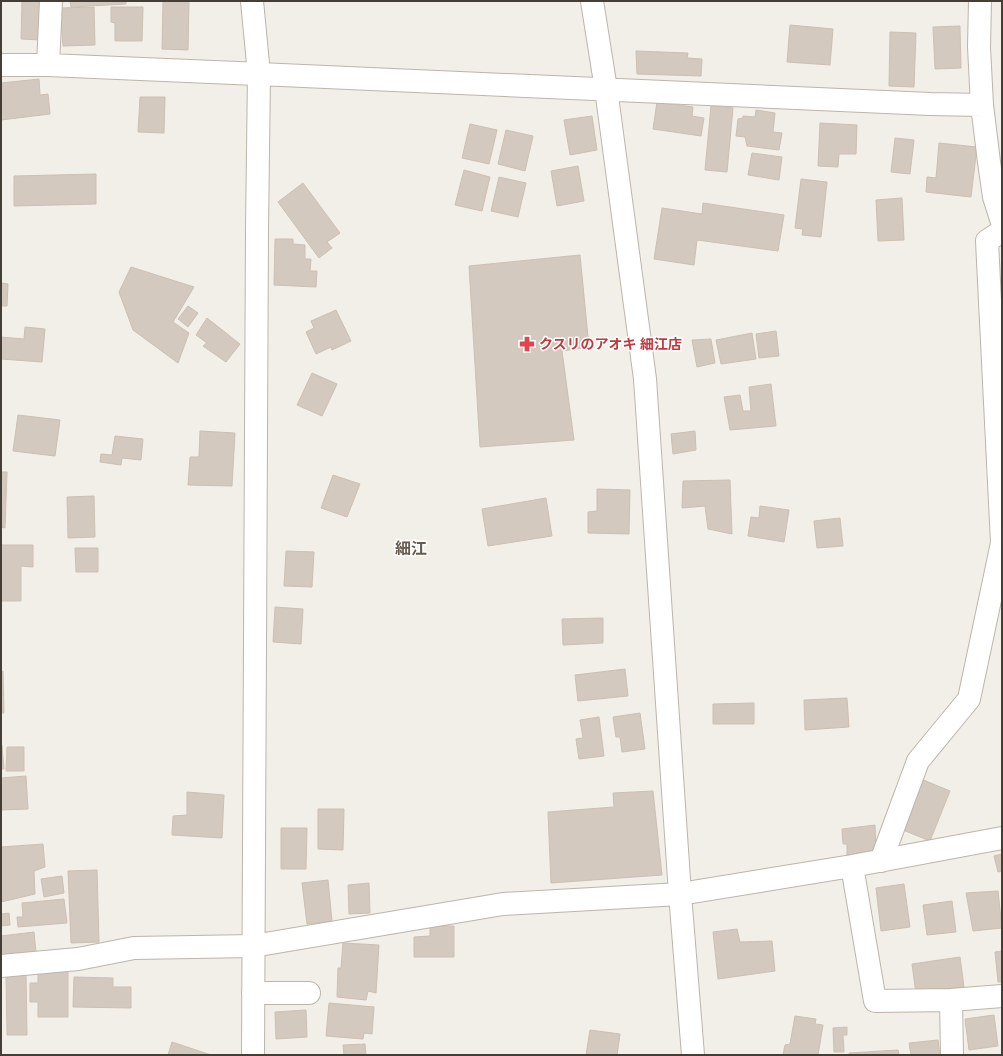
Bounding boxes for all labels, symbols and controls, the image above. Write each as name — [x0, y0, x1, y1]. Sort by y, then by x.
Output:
pharmacy icon: クスリのアオキ 細江店 — [518, 335, 536, 353]
place label: クスリのアオキ 細江店 — [539, 336, 682, 353]
district label: 細江 — [395, 539, 427, 558]

